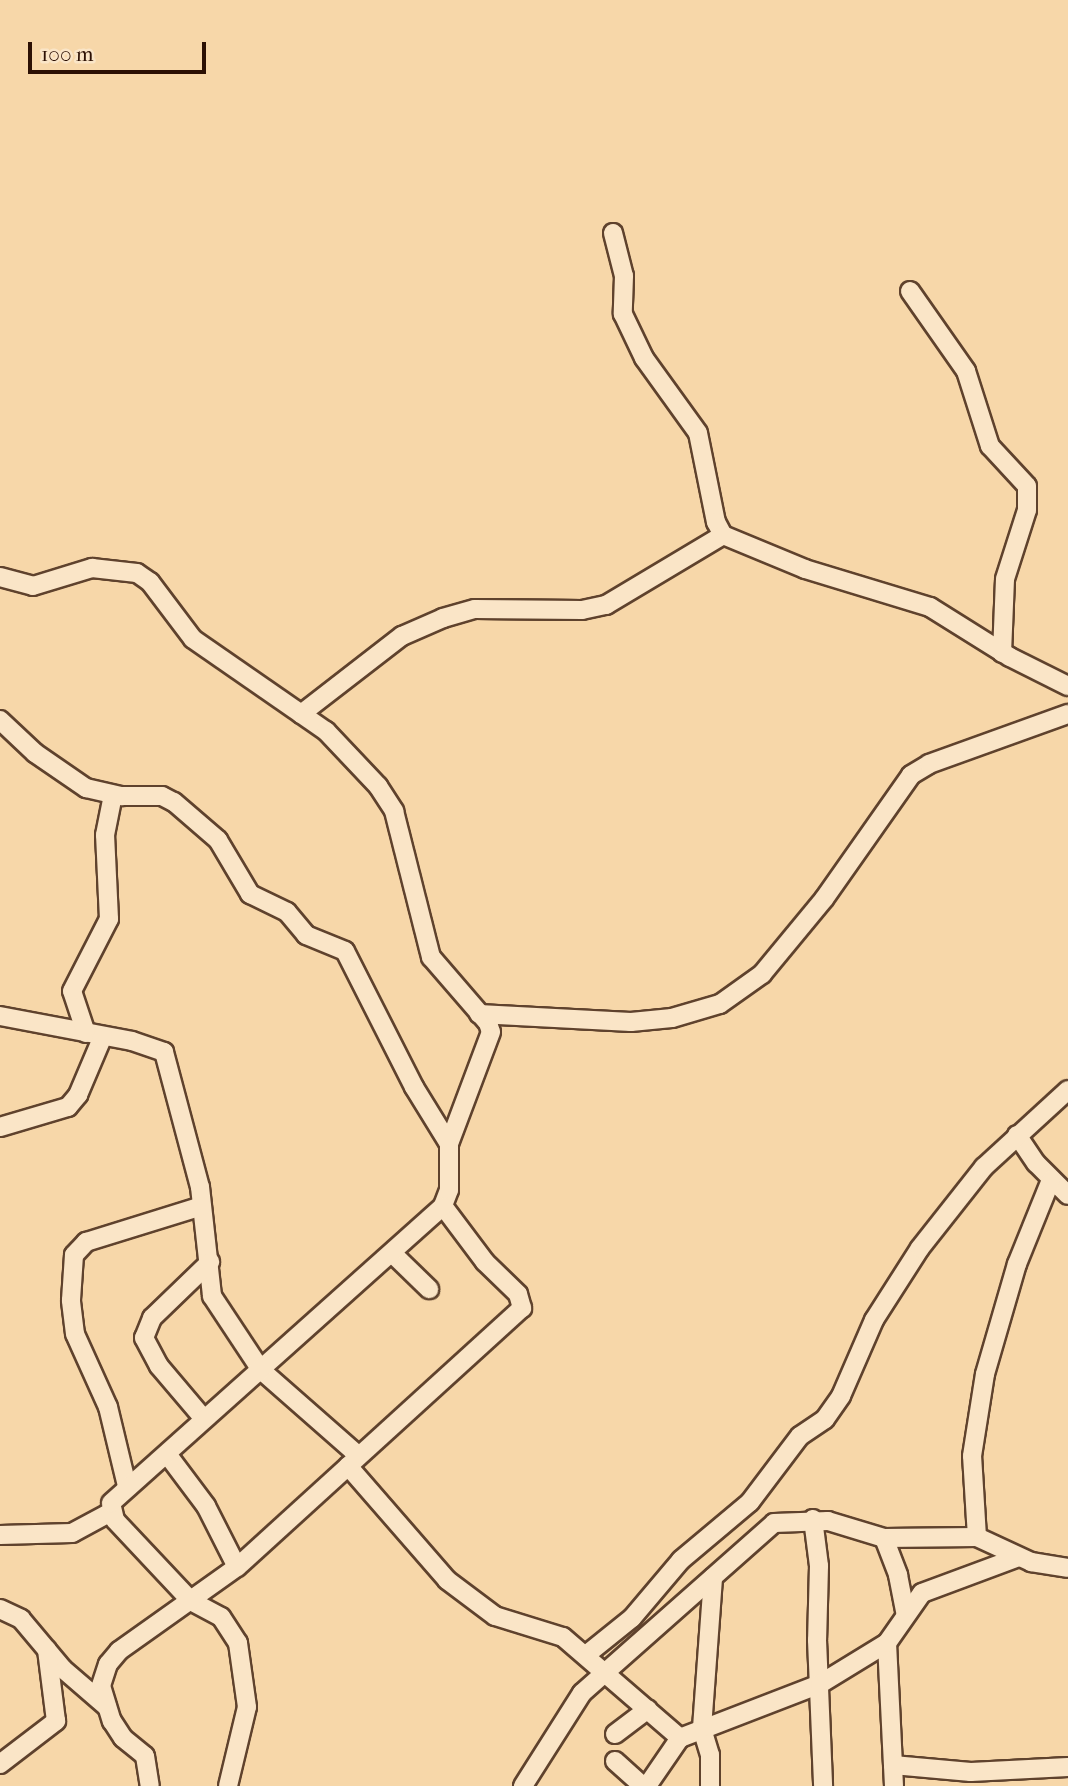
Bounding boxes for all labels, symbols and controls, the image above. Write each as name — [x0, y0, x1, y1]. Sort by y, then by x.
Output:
scale bar — [32, 28, 210, 72]
text: 100 m — [41, 42, 94, 66]

